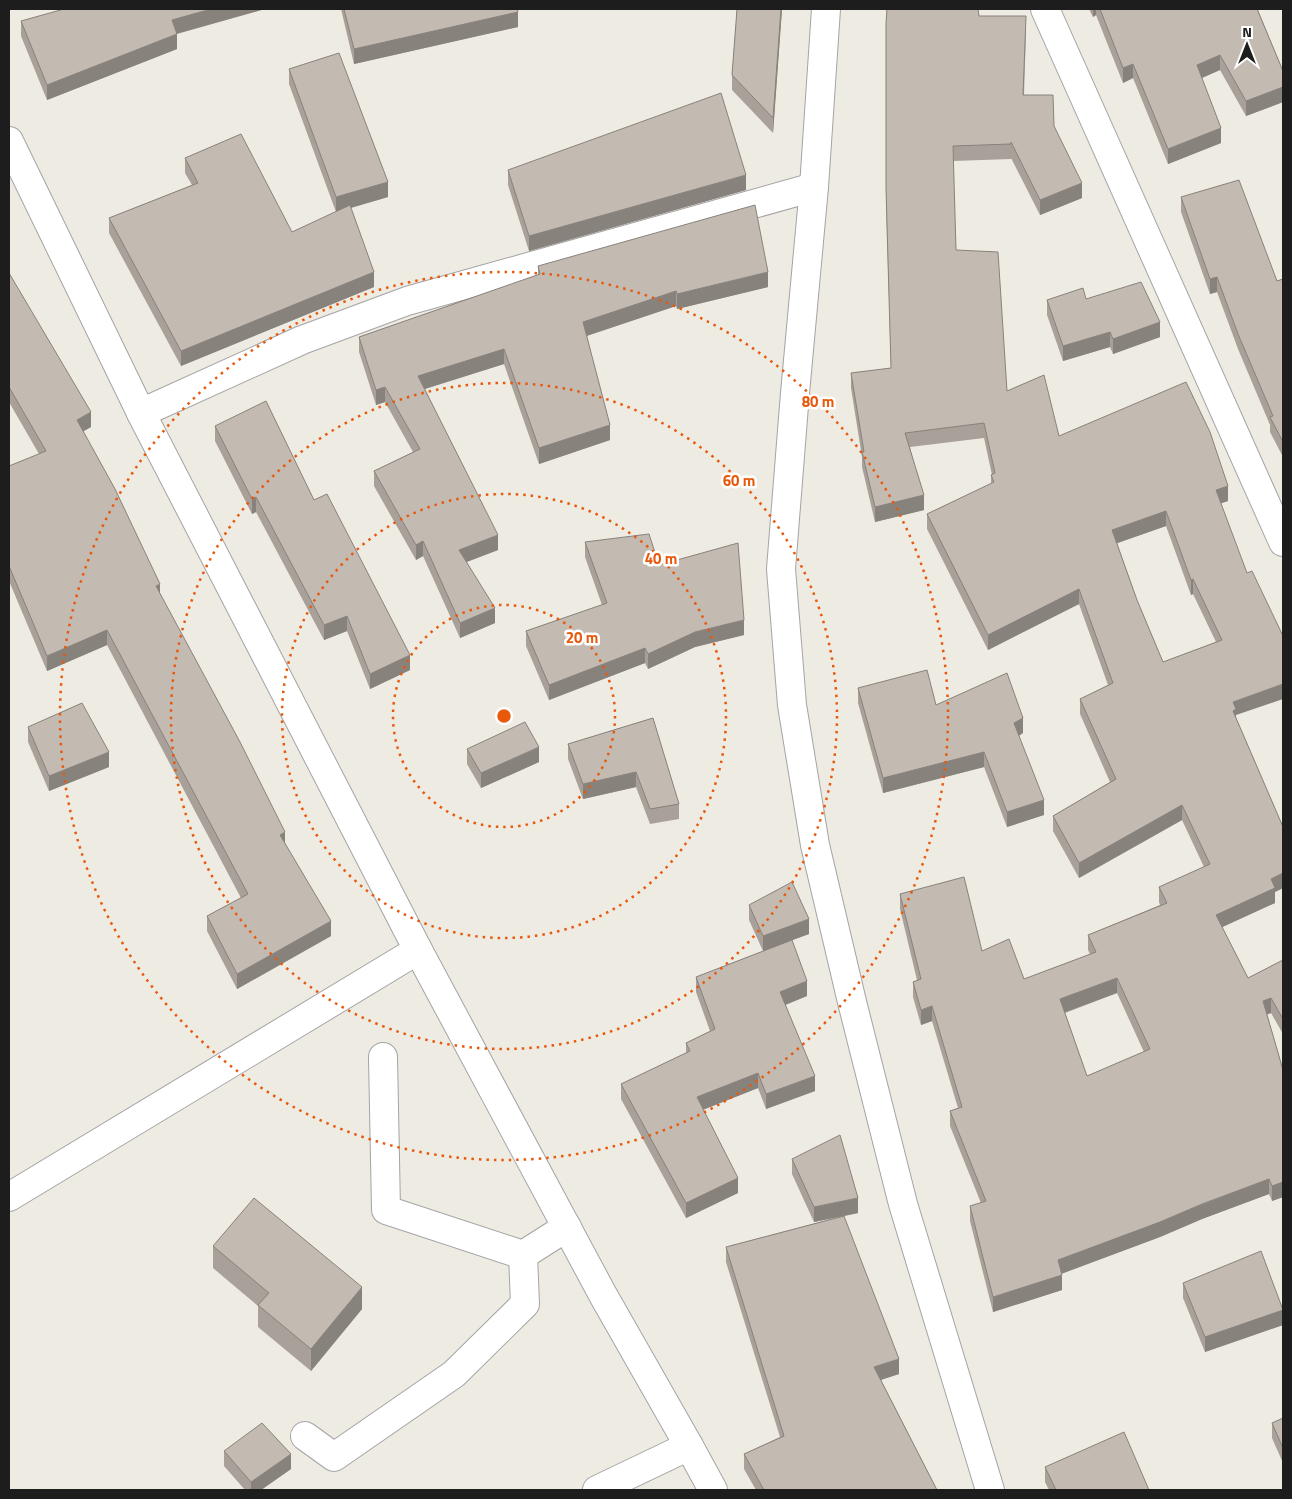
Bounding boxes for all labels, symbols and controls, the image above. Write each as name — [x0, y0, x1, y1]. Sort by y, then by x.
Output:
north arrow — [1222, 20, 1272, 70]
text: N — [1242, 21, 1252, 42]
text: 80 m — [802, 390, 834, 413]
text: 60 m — [723, 469, 755, 492]
text: 40 m — [645, 547, 677, 570]
text: 20 m — [566, 626, 598, 649]
centre of rings — [495, 707, 513, 725]

